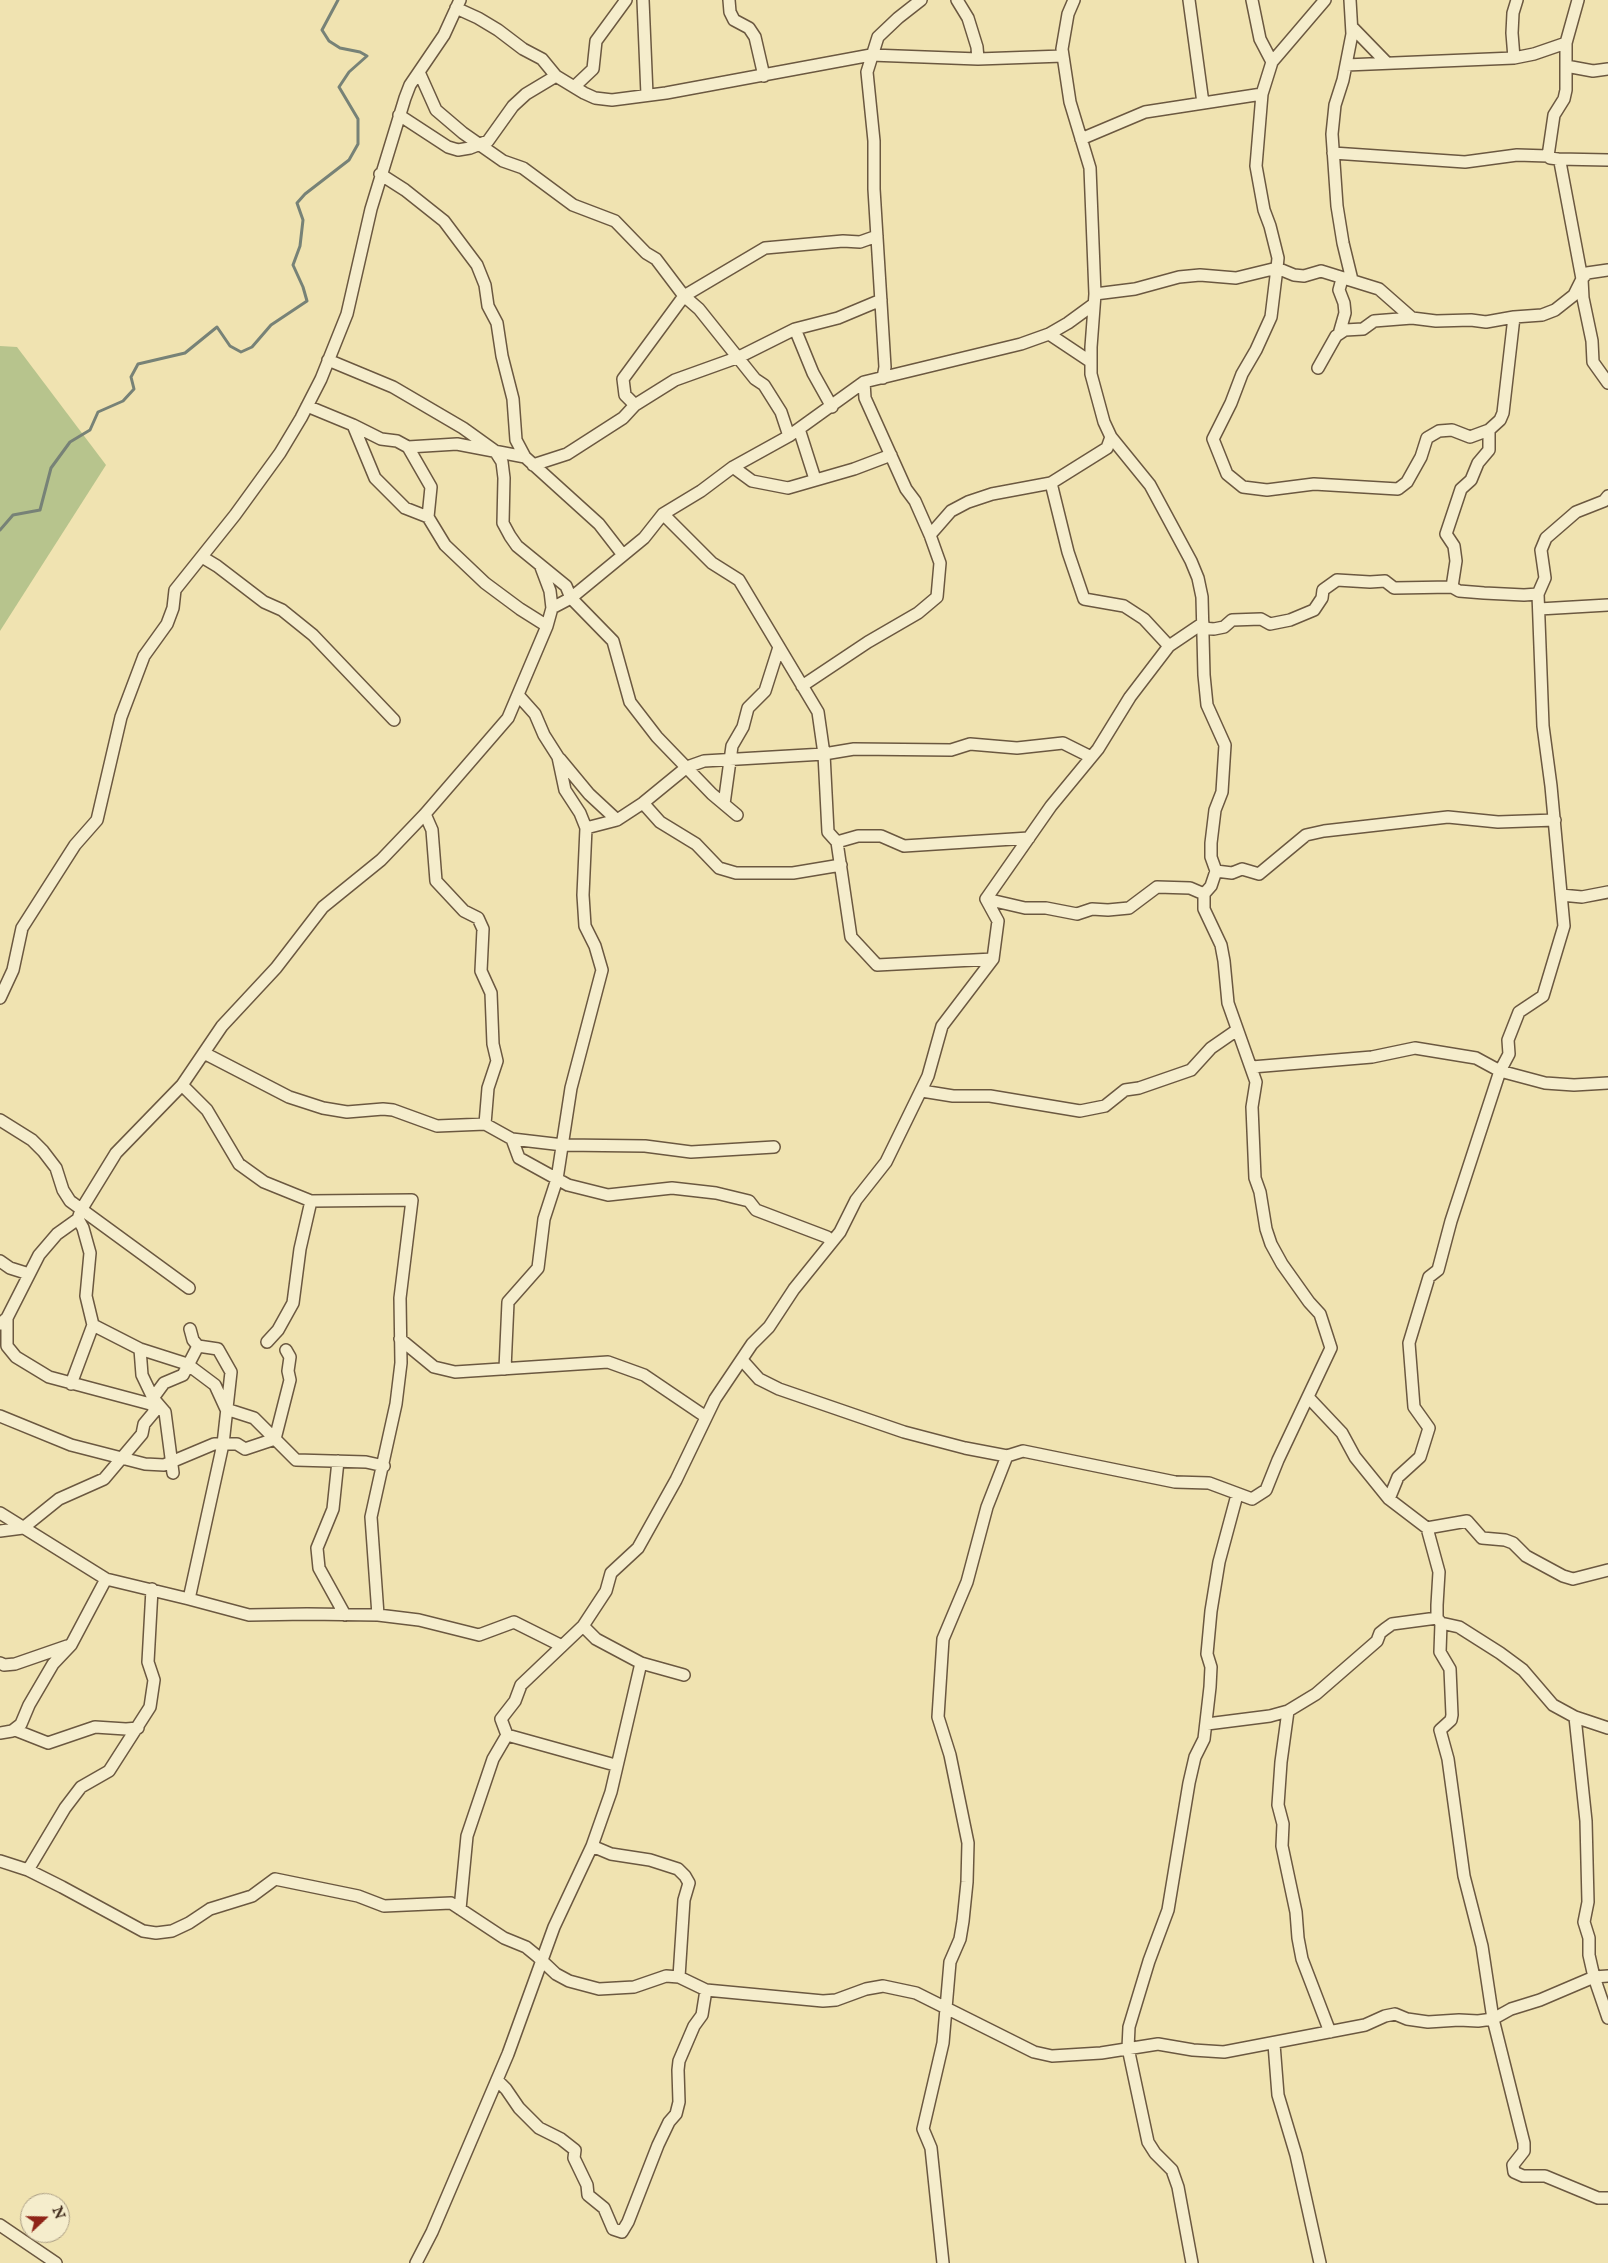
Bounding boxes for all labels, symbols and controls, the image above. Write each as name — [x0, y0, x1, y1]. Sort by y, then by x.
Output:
north arrow — [20, 2193, 70, 2243]
text: N — [47, 2204, 69, 2222]

